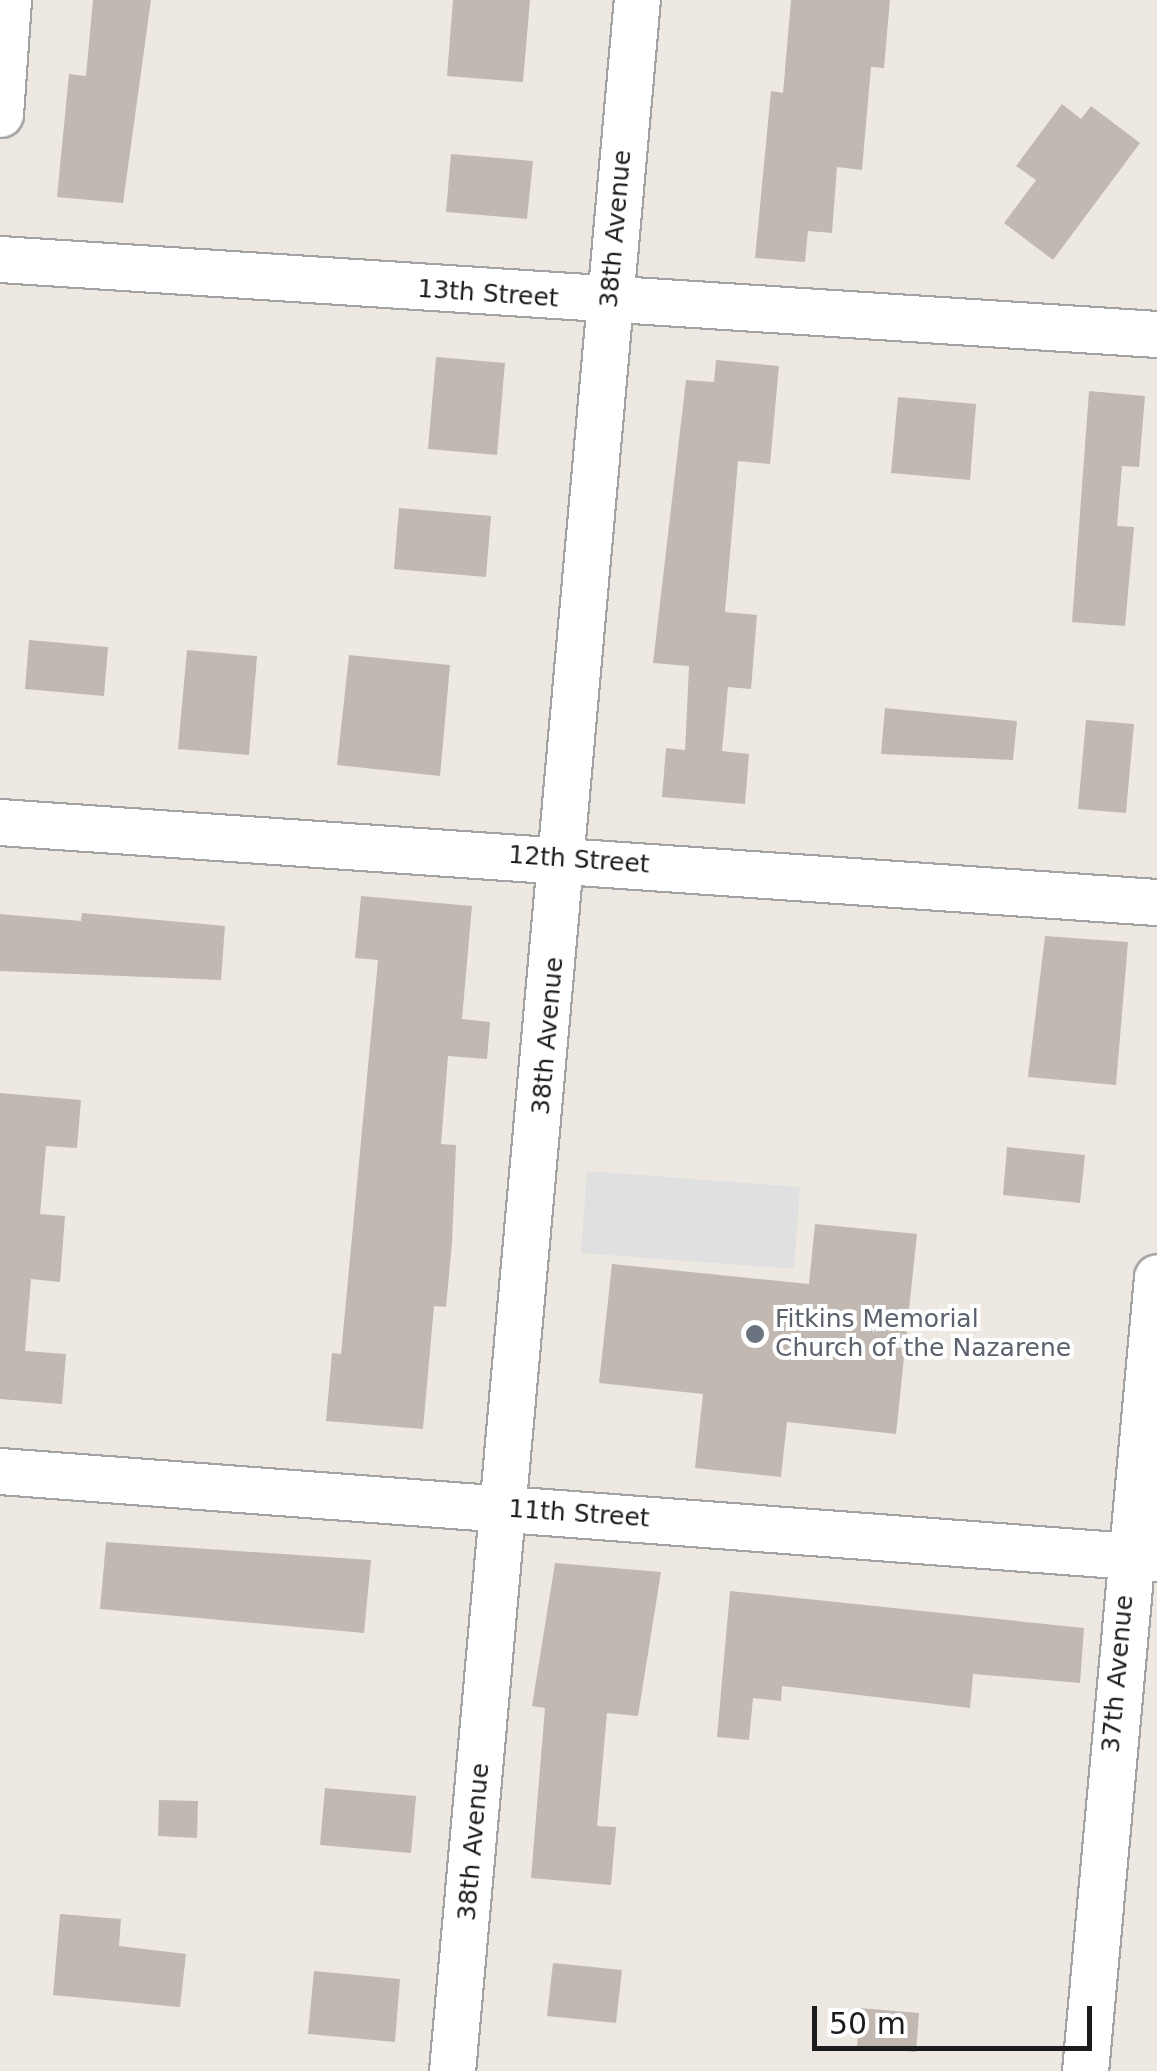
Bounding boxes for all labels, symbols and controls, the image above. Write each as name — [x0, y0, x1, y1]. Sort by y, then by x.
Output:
street label: 38th Avenue — [594, 149, 638, 309]
street label: 13th Street — [416, 274, 560, 314]
street label: 12th Street — [507, 840, 651, 880]
street label: 38th Avenue — [526, 956, 570, 1116]
place label: Fitkins Memorial Church of the Nazarene — [775, 1305, 1071, 1364]
marker: Fitkins Memorial Church of the Nazarene — [744, 1323, 766, 1345]
street label: 11th Street — [507, 1494, 651, 1534]
street label: 37th Avenue — [1096, 1594, 1140, 1754]
street label: 38th Avenue — [452, 1762, 496, 1922]
scale bar — [817, 1986, 1097, 2048]
text: 50 m — [829, 2006, 906, 2041]

